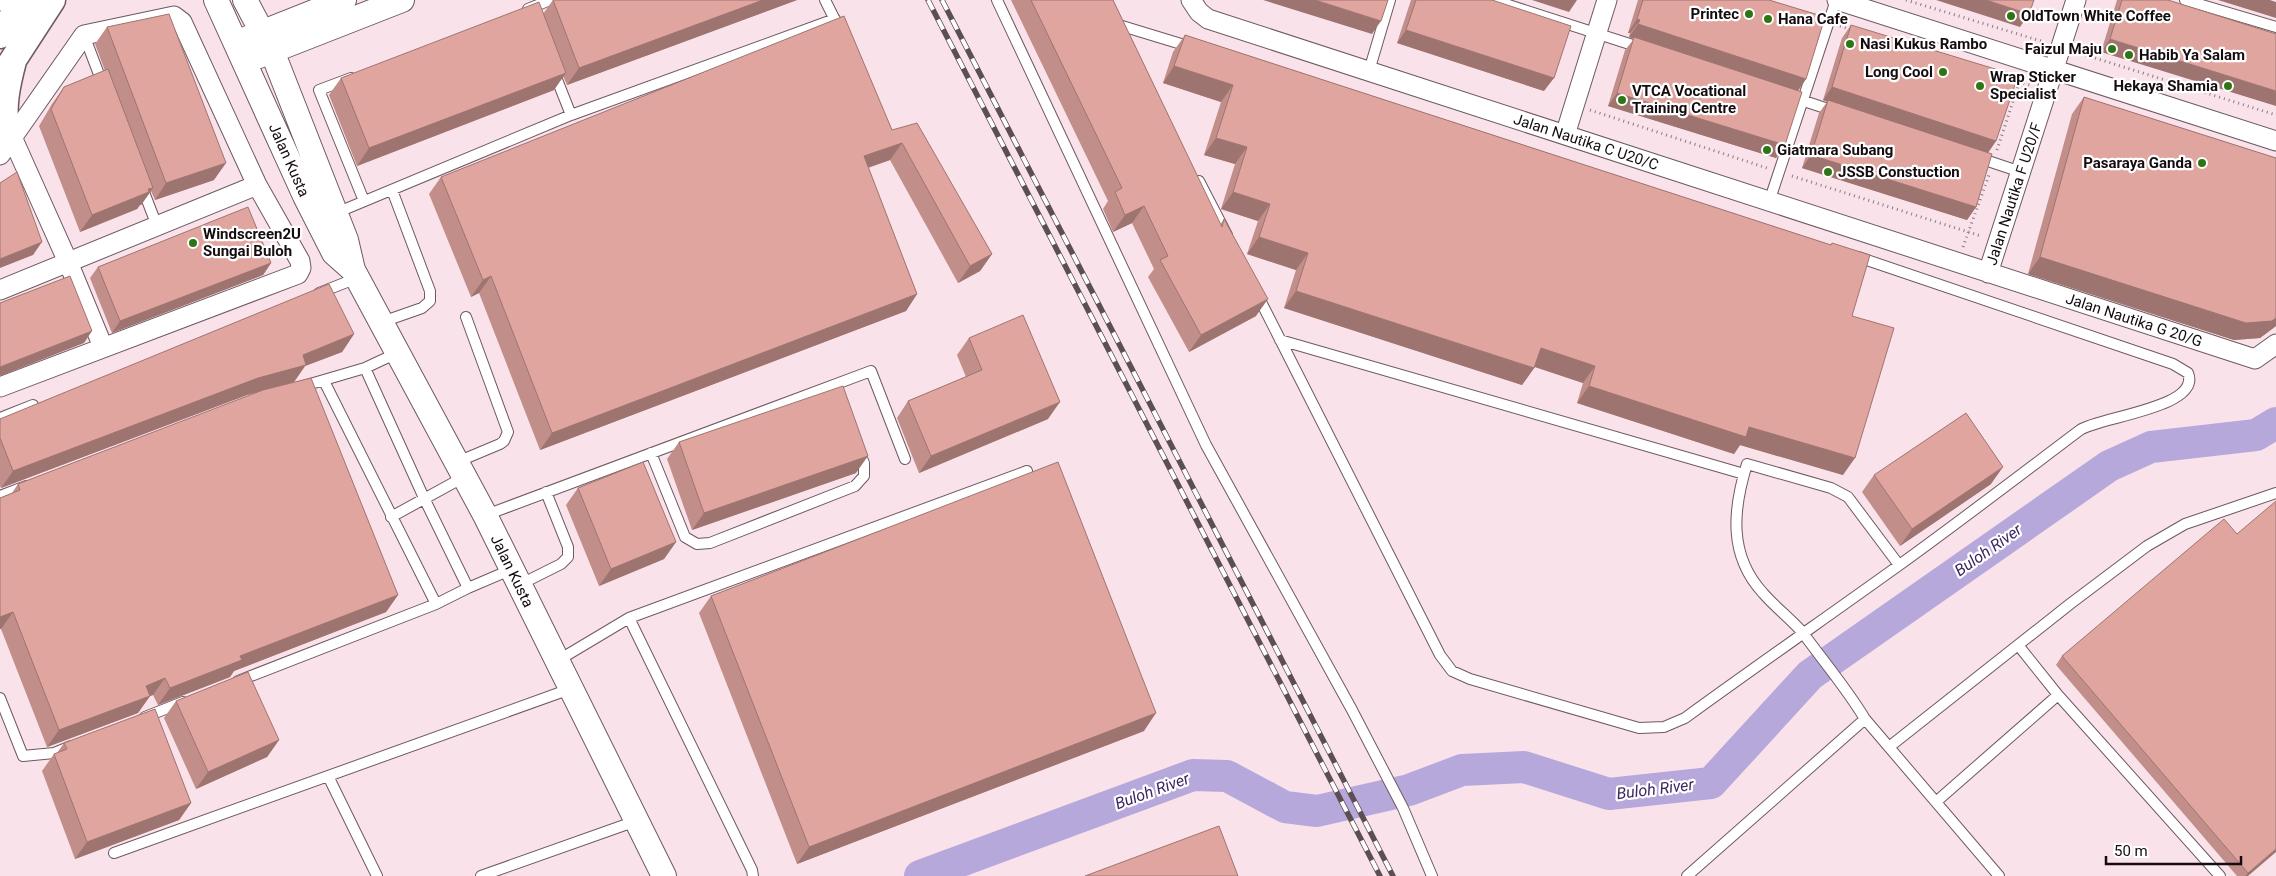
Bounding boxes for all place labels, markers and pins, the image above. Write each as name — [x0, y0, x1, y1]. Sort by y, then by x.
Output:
place label: Printec — [1690, 5, 1739, 23]
place label: OldTown White Coffee — [2021, 7, 2171, 25]
marker: Printec — [1743, 8, 1755, 20]
place label: Hana Cafe — [1778, 10, 1848, 28]
marker: OldTown White Coffee — [2005, 10, 2017, 22]
marker: Hana Cafe — [1762, 13, 1774, 25]
place label: Nasi Kukus Rambo — [1860, 35, 1987, 53]
marker: Nasi Kukus Rambo — [1844, 38, 1856, 50]
place label: Faizul Maju — [2025, 40, 2102, 58]
marker: Faizul Maju — [2106, 43, 2118, 55]
place label: Habib Ya Salam — [2139, 46, 2245, 64]
marker: Habib Ya Salam — [2123, 49, 2135, 61]
place label: Long Cool — [1865, 63, 1933, 81]
marker: Long Cool — [1937, 66, 1949, 78]
place label: Wrap Sticker Specialist — [1990, 68, 2076, 103]
place label: Hekaya Shamia — [2114, 77, 2218, 95]
marker: Wrap Sticker Specialist — [1974, 80, 1986, 92]
marker: Hekaya Shamia — [2222, 80, 2234, 92]
place label: VTCA Vocational Training Centre — [1632, 82, 1746, 117]
marker: VTCA Vocational Training Centre — [1616, 94, 1628, 106]
place label: Giatmara Subang — [1777, 141, 1893, 159]
marker: Giatmara Subang — [1761, 144, 1773, 156]
place label: Pasaraya Ganda — [2083, 154, 2192, 172]
marker: Pasaraya Ganda — [2196, 157, 2208, 169]
place label: JSSB Constuction — [1838, 163, 1960, 181]
marker: JSSB Constuction — [1822, 166, 1834, 178]
place label: Windscreen2U Sungai Buloh — [203, 225, 301, 260]
marker: Windscreen2U Sungai Buloh — [187, 237, 199, 249]

